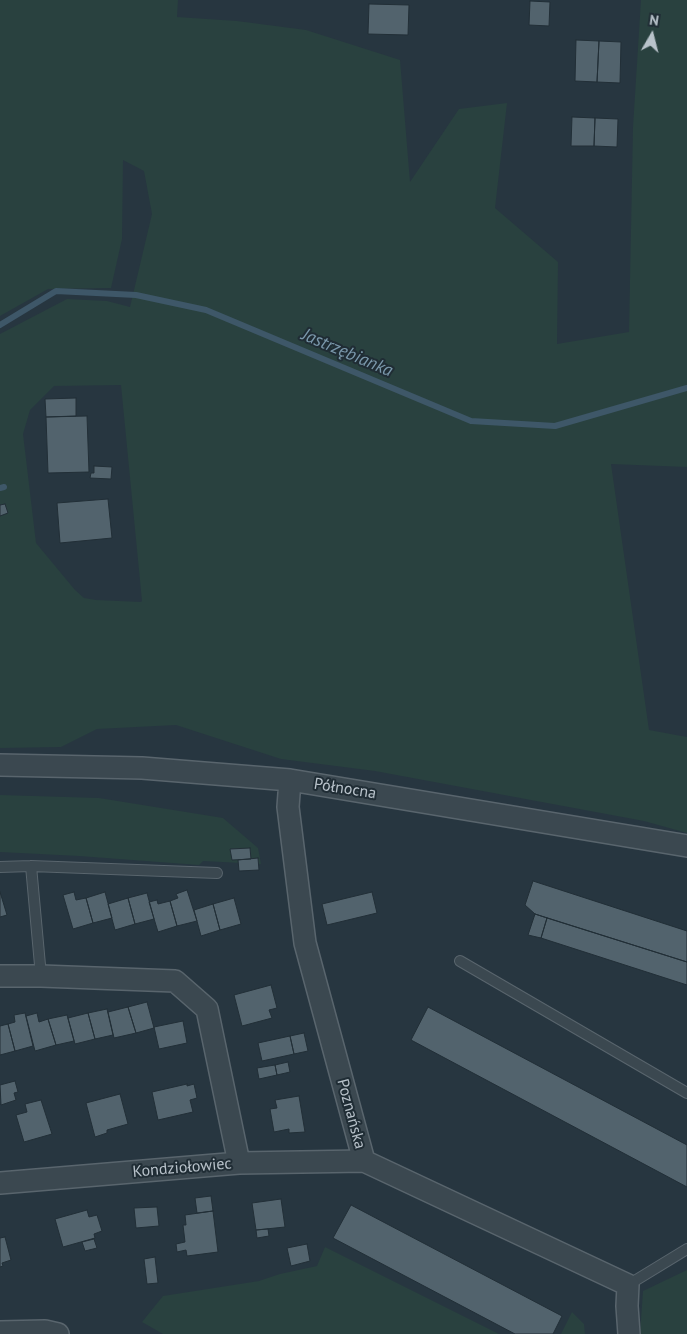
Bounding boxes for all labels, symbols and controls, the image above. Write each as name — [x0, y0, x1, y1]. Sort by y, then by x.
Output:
north arrow — [627, 10, 677, 60]
text: N — [648, 11, 660, 30]
water label: Jastrzębianka — [298, 324, 396, 382]
street label: Północna — [312, 775, 378, 803]
street label: Poznańska — [332, 1077, 370, 1151]
street label: Kondziołowiec — [132, 1154, 232, 1182]

